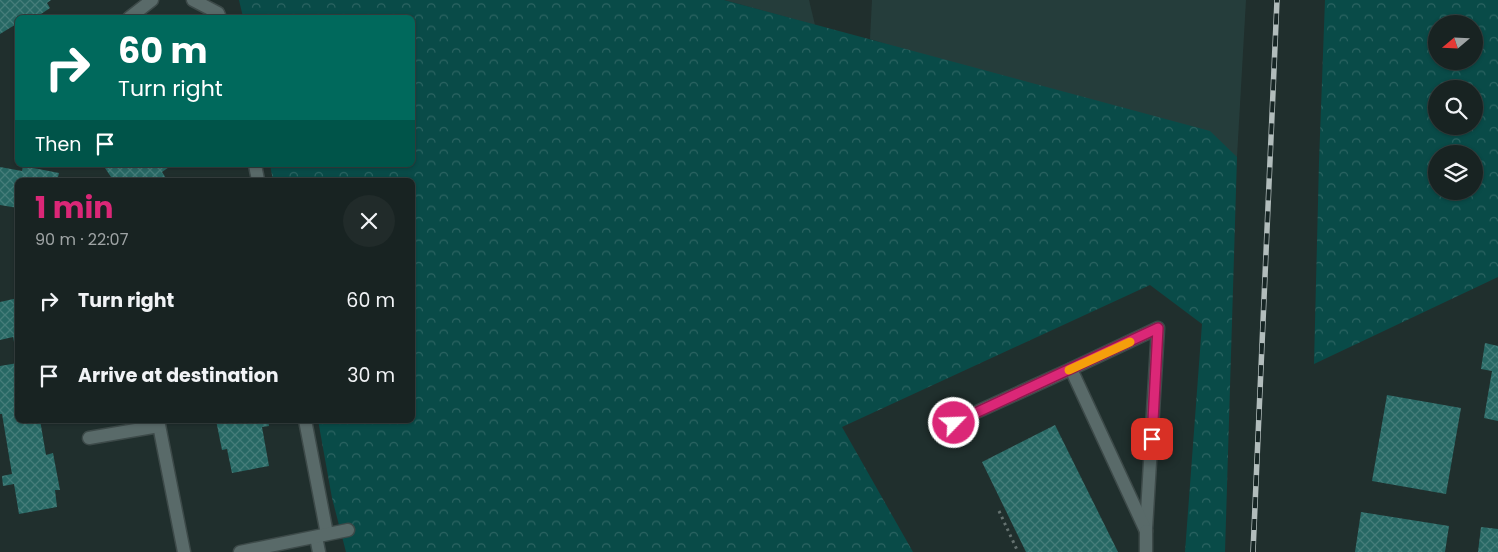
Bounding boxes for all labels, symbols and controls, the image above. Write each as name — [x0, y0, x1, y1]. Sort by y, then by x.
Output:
north arrow — [1428, 15, 1482, 70]
map controls — [1428, 15, 1483, 200]
text: 60 m — [118, 26, 208, 75]
icon: right — [35, 35, 100, 100]
text: Turn right — [118, 73, 223, 104]
button: search — [1428, 80, 1483, 135]
icon: arrive — [91, 130, 119, 158]
text: Then — [35, 131, 81, 158]
button: layers — [1428, 145, 1483, 200]
text: 1 min — [35, 186, 113, 229]
button: close — [343, 195, 395, 247]
text: 90 m · 22:07 — [35, 228, 128, 251]
icon: right — [35, 287, 63, 315]
text: Turn right — [78, 287, 174, 314]
text: 60 m — [346, 287, 395, 314]
icon: arrive — [35, 362, 63, 390]
text: Arrive at destination — [78, 362, 279, 389]
text: 30 m — [347, 362, 395, 389]
position arrow — [927, 396, 979, 448]
pin — [1131, 418, 1173, 460]
icon: arrive — [1138, 425, 1166, 453]

